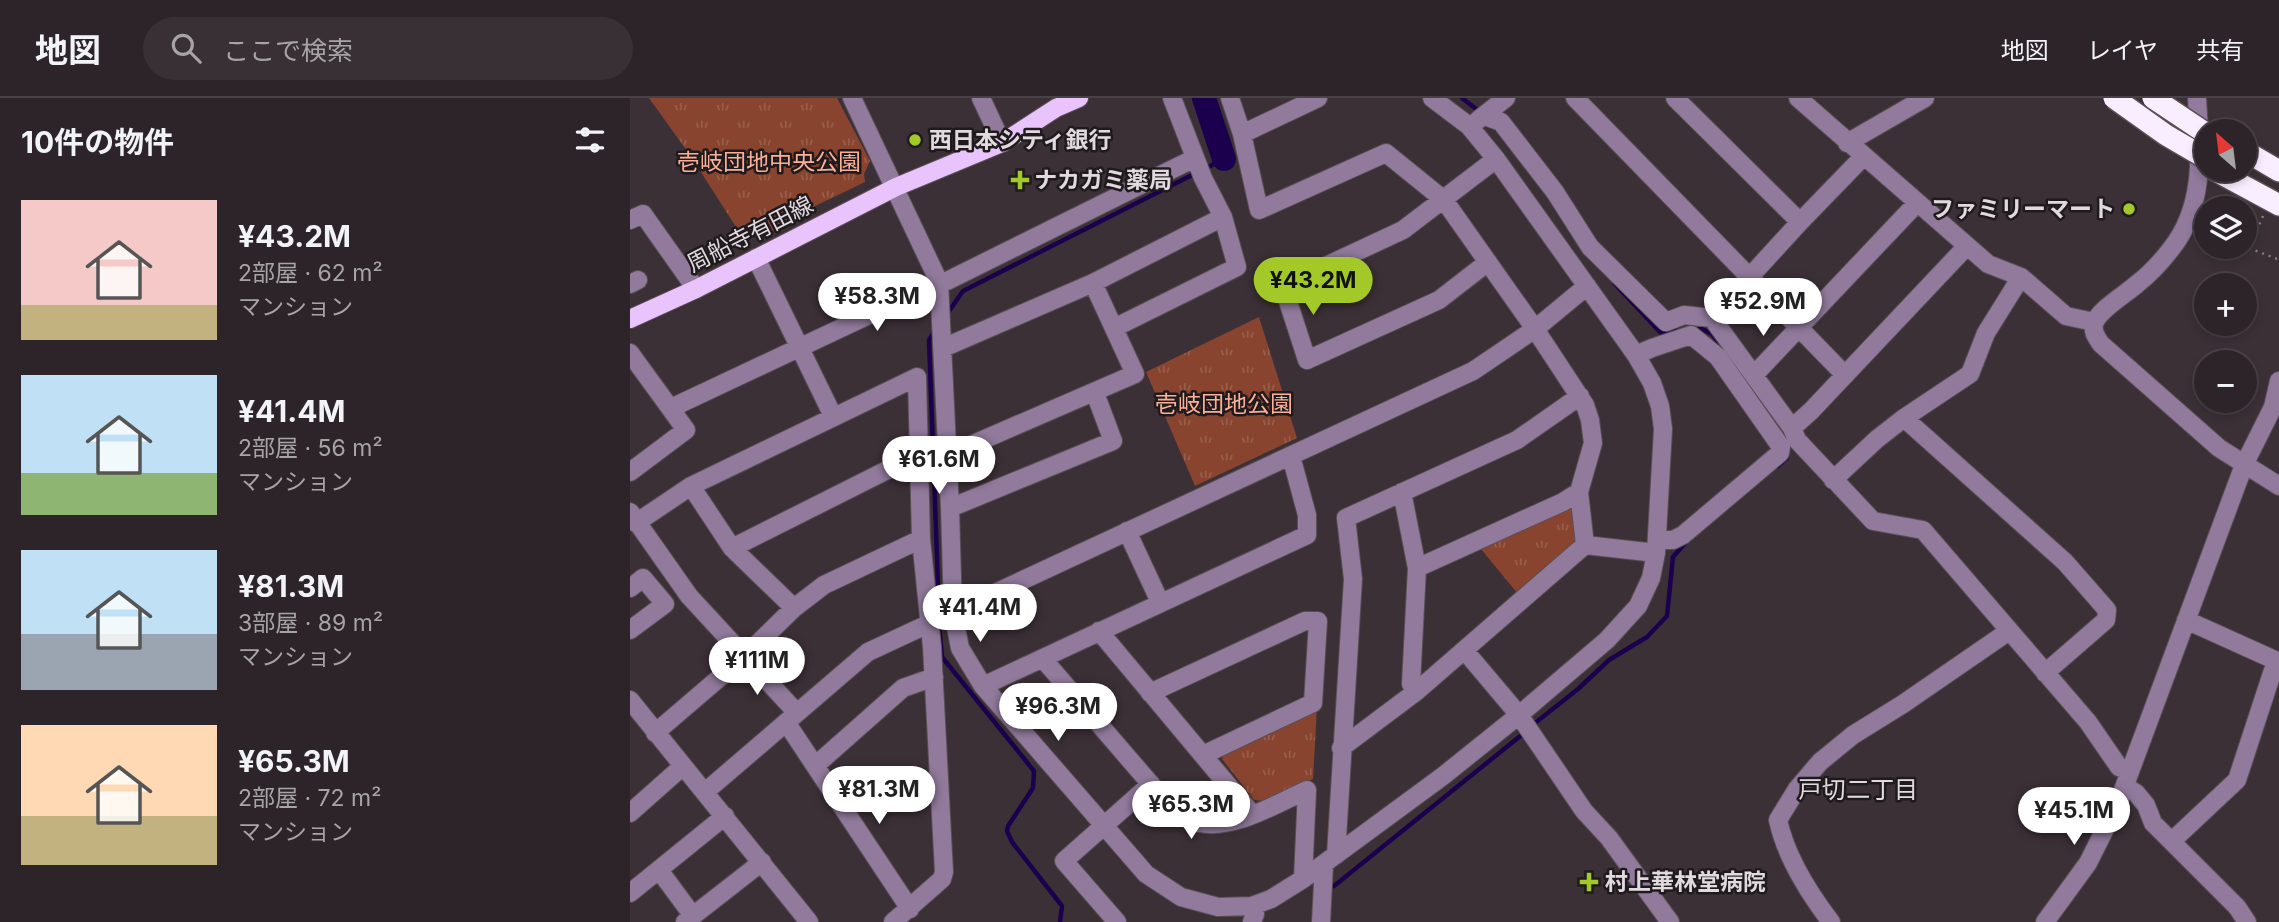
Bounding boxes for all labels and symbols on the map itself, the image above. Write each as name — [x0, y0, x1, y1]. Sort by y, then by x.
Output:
north arrow — [2194, 119, 2258, 182]
place label: 西日本シティ銀行 — [929, 126, 1112, 154]
marker: 西日本シティ銀行 — [907, 132, 923, 148]
park label: 壱岐団地中央公園 — [677, 148, 861, 176]
place label: ナカガミ薬局 — [1034, 166, 1172, 194]
marker: ナカガミ薬局 — [1012, 172, 1028, 188]
street label: 周船寺有田線 — [682, 190, 818, 278]
place label: ファミリーマート — [1931, 195, 2115, 223]
marker: ファミリーマート — [2121, 201, 2137, 217]
pin: ¥43.2M — [1256, 258, 1370, 317]
pin: ¥58.3M — [820, 274, 934, 333]
pin: ¥52.9M — [1706, 278, 1820, 338]
park label: 壱岐団地公園 — [1155, 390, 1293, 418]
pin: ¥61.6M — [882, 436, 996, 496]
pin: ¥41.4M — [923, 584, 1037, 644]
pin: ¥111M — [708, 638, 806, 697]
pin: ¥96.3M — [1001, 684, 1115, 743]
pin: ¥81.3M — [822, 766, 936, 826]
district label: 戸切二丁目 — [1798, 775, 1918, 804]
pin: ¥65.3M — [1134, 782, 1248, 841]
pin: ¥45.1M — [2017, 788, 2131, 847]
place label: 村上華林堂病院 — [1605, 868, 1766, 896]
marker: 村上華林堂病院 — [1579, 872, 1599, 892]

